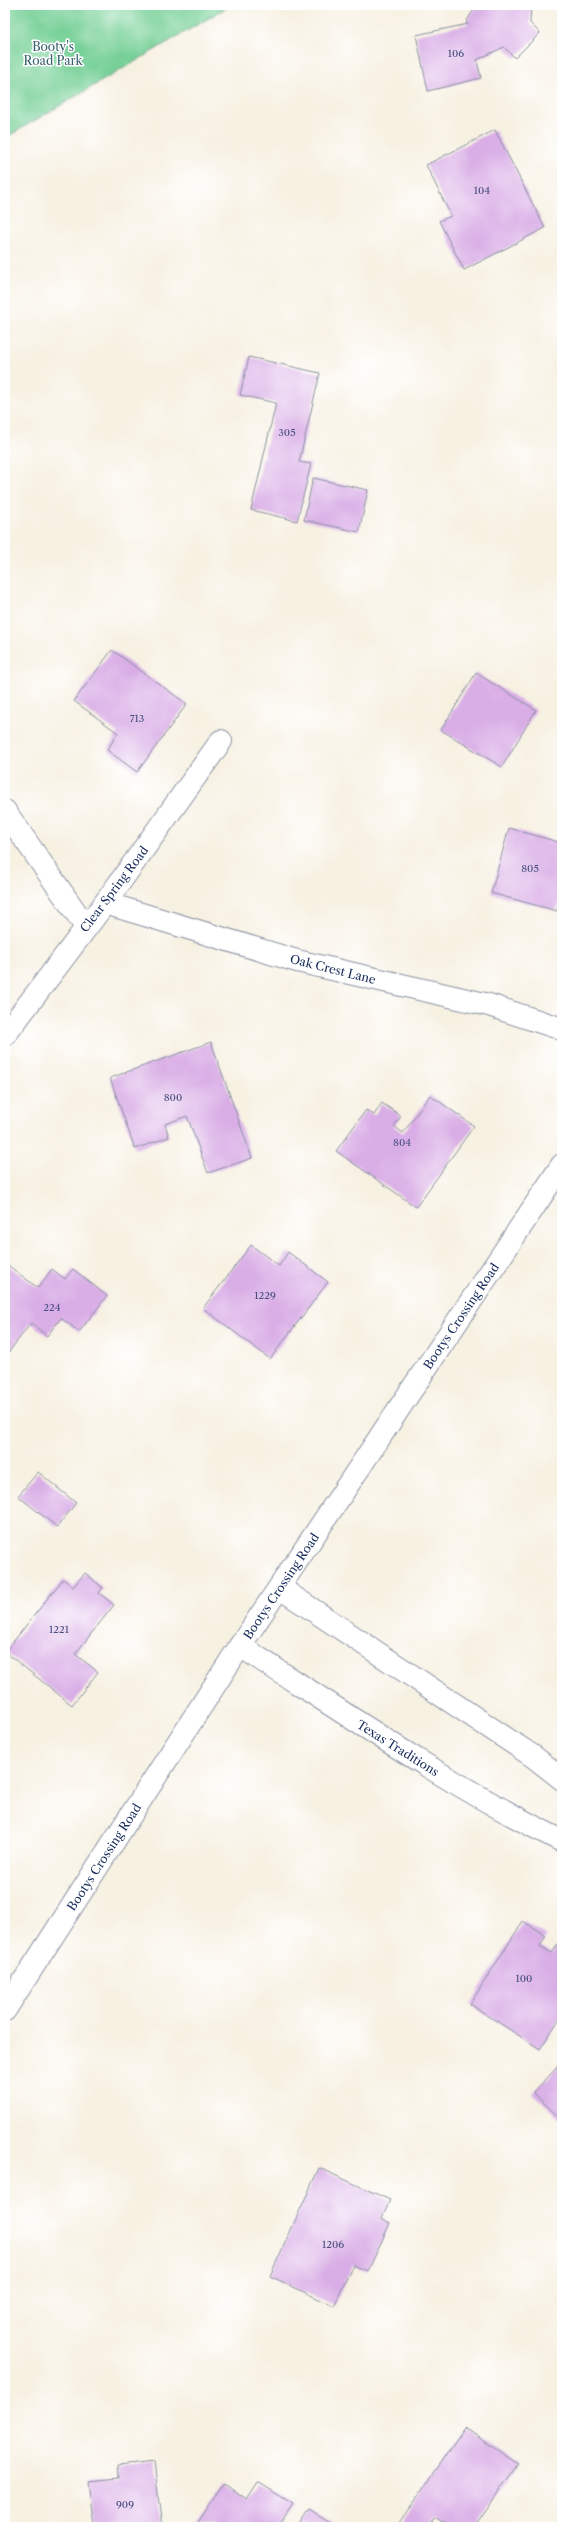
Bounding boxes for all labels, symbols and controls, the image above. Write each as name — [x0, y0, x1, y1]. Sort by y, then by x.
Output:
park label: Booty's Road Park — [24, 39, 84, 68]
house number: 106 — [448, 47, 464, 60]
house number: 104 — [474, 184, 490, 197]
house number: 305 — [278, 426, 296, 439]
house number: 713 — [130, 712, 144, 725]
street label: Clear Spring Road — [77, 842, 152, 935]
house number: 805 — [521, 862, 539, 875]
street label: Oak Crest Lane — [288, 951, 378, 987]
house number: 800 — [164, 1091, 182, 1104]
house number: 804 — [393, 1136, 411, 1149]
street label: Bootys Crossing Road — [420, 1260, 502, 1372]
house number: 1229 — [254, 1289, 276, 1302]
house number: 224 — [43, 1301, 61, 1314]
street label: Bootys Crossing Road — [240, 1530, 322, 1642]
house number: 1221 — [49, 1623, 70, 1636]
street label: Texas Traditions — [354, 1717, 442, 1779]
street label: Bootys Crossing Road — [64, 1800, 145, 1913]
house number: 100 — [516, 1972, 532, 1985]
house number: 1206 — [322, 2238, 344, 2251]
house number: 909 — [116, 2498, 134, 2511]

